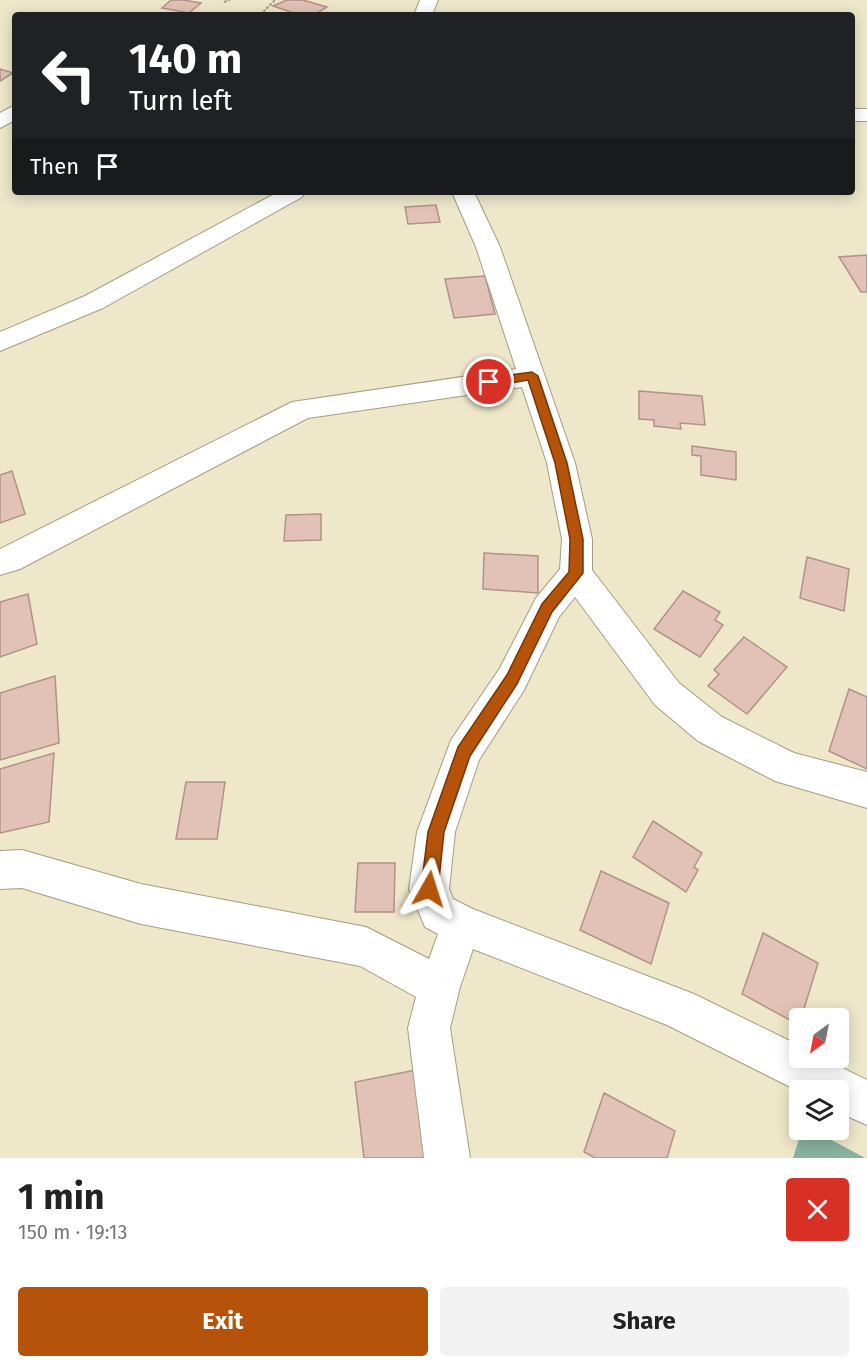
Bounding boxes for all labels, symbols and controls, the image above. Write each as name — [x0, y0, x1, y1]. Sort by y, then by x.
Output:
text: 140 m — [129, 34, 242, 84]
icon: left — [30, 36, 108, 114]
text: Turn left — [129, 85, 232, 117]
icon: arrive — [91, 150, 124, 183]
text: Then — [30, 153, 79, 180]
pin — [463, 356, 514, 407]
icon: arrive — [472, 365, 505, 398]
position arrow — [397, 857, 461, 921]
north arrow — [789, 1008, 849, 1068]
map controls — [789, 1008, 849, 1140]
button: layers — [789, 1080, 849, 1140]
text: 1 min — [18, 1175, 105, 1219]
button: close — [786, 1178, 849, 1241]
text: 150 m · 19:13 — [18, 1220, 127, 1244]
button: Exit — [18, 1287, 428, 1356]
button: Share — [440, 1287, 849, 1356]

